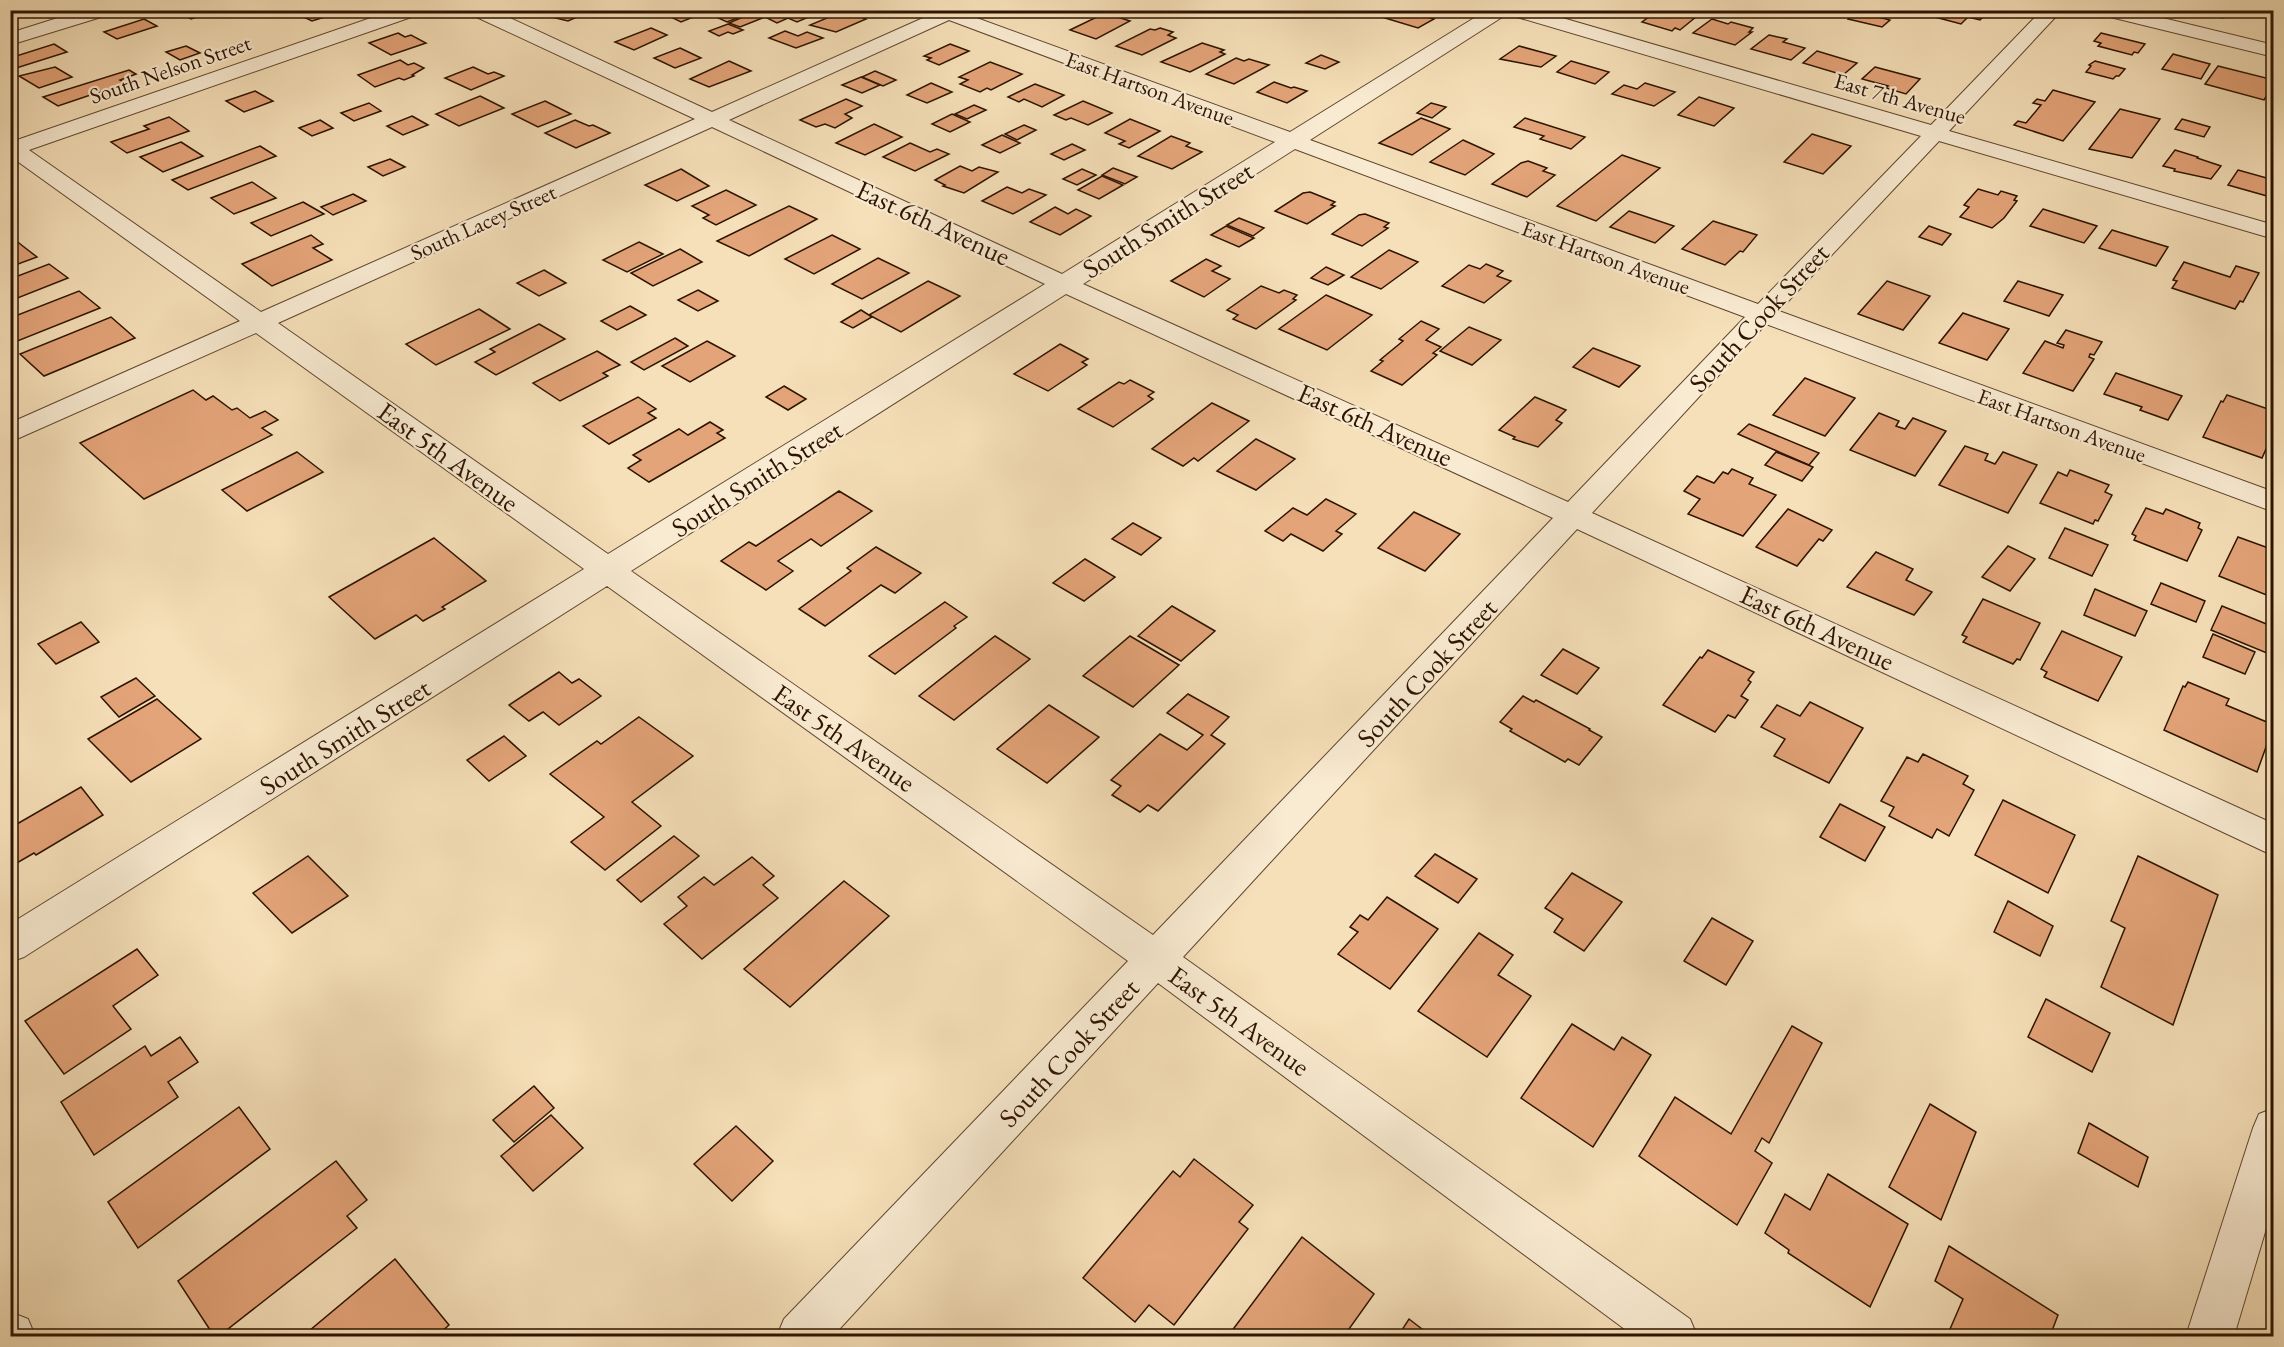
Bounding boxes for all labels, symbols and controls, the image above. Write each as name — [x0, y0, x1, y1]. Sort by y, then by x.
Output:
street label: South Nelson Street — [86, 28, 255, 111]
street label: East Hartson Avenue — [1062, 45, 1238, 133]
street label: East 7th Avenue — [1831, 66, 1969, 131]
street label: South Smith Street — [1076, 153, 1260, 286]
street label: East 6th Avenue — [851, 172, 1016, 274]
street label: South Lacey Street — [406, 177, 561, 268]
street label: East Hartson Avenue — [1518, 214, 1694, 302]
street label: South Cook Street — [1681, 236, 1837, 399]
street label: East 6th Avenue — [1292, 375, 1458, 474]
street label: East Hartson Avenue — [1974, 382, 2150, 470]
street label: East 5th Avenue — [371, 394, 526, 520]
street label: South Smith Street — [665, 412, 849, 545]
street label: East 6th Avenue — [1735, 577, 1900, 679]
street label: South Cook Street — [1349, 591, 1505, 754]
street label: South Smith Street — [253, 670, 437, 803]
street label: East 5th Avenue — [766, 676, 922, 800]
street label: East 5th Avenue — [1162, 958, 1317, 1084]
street label: South Cook Street — [991, 971, 1147, 1134]

